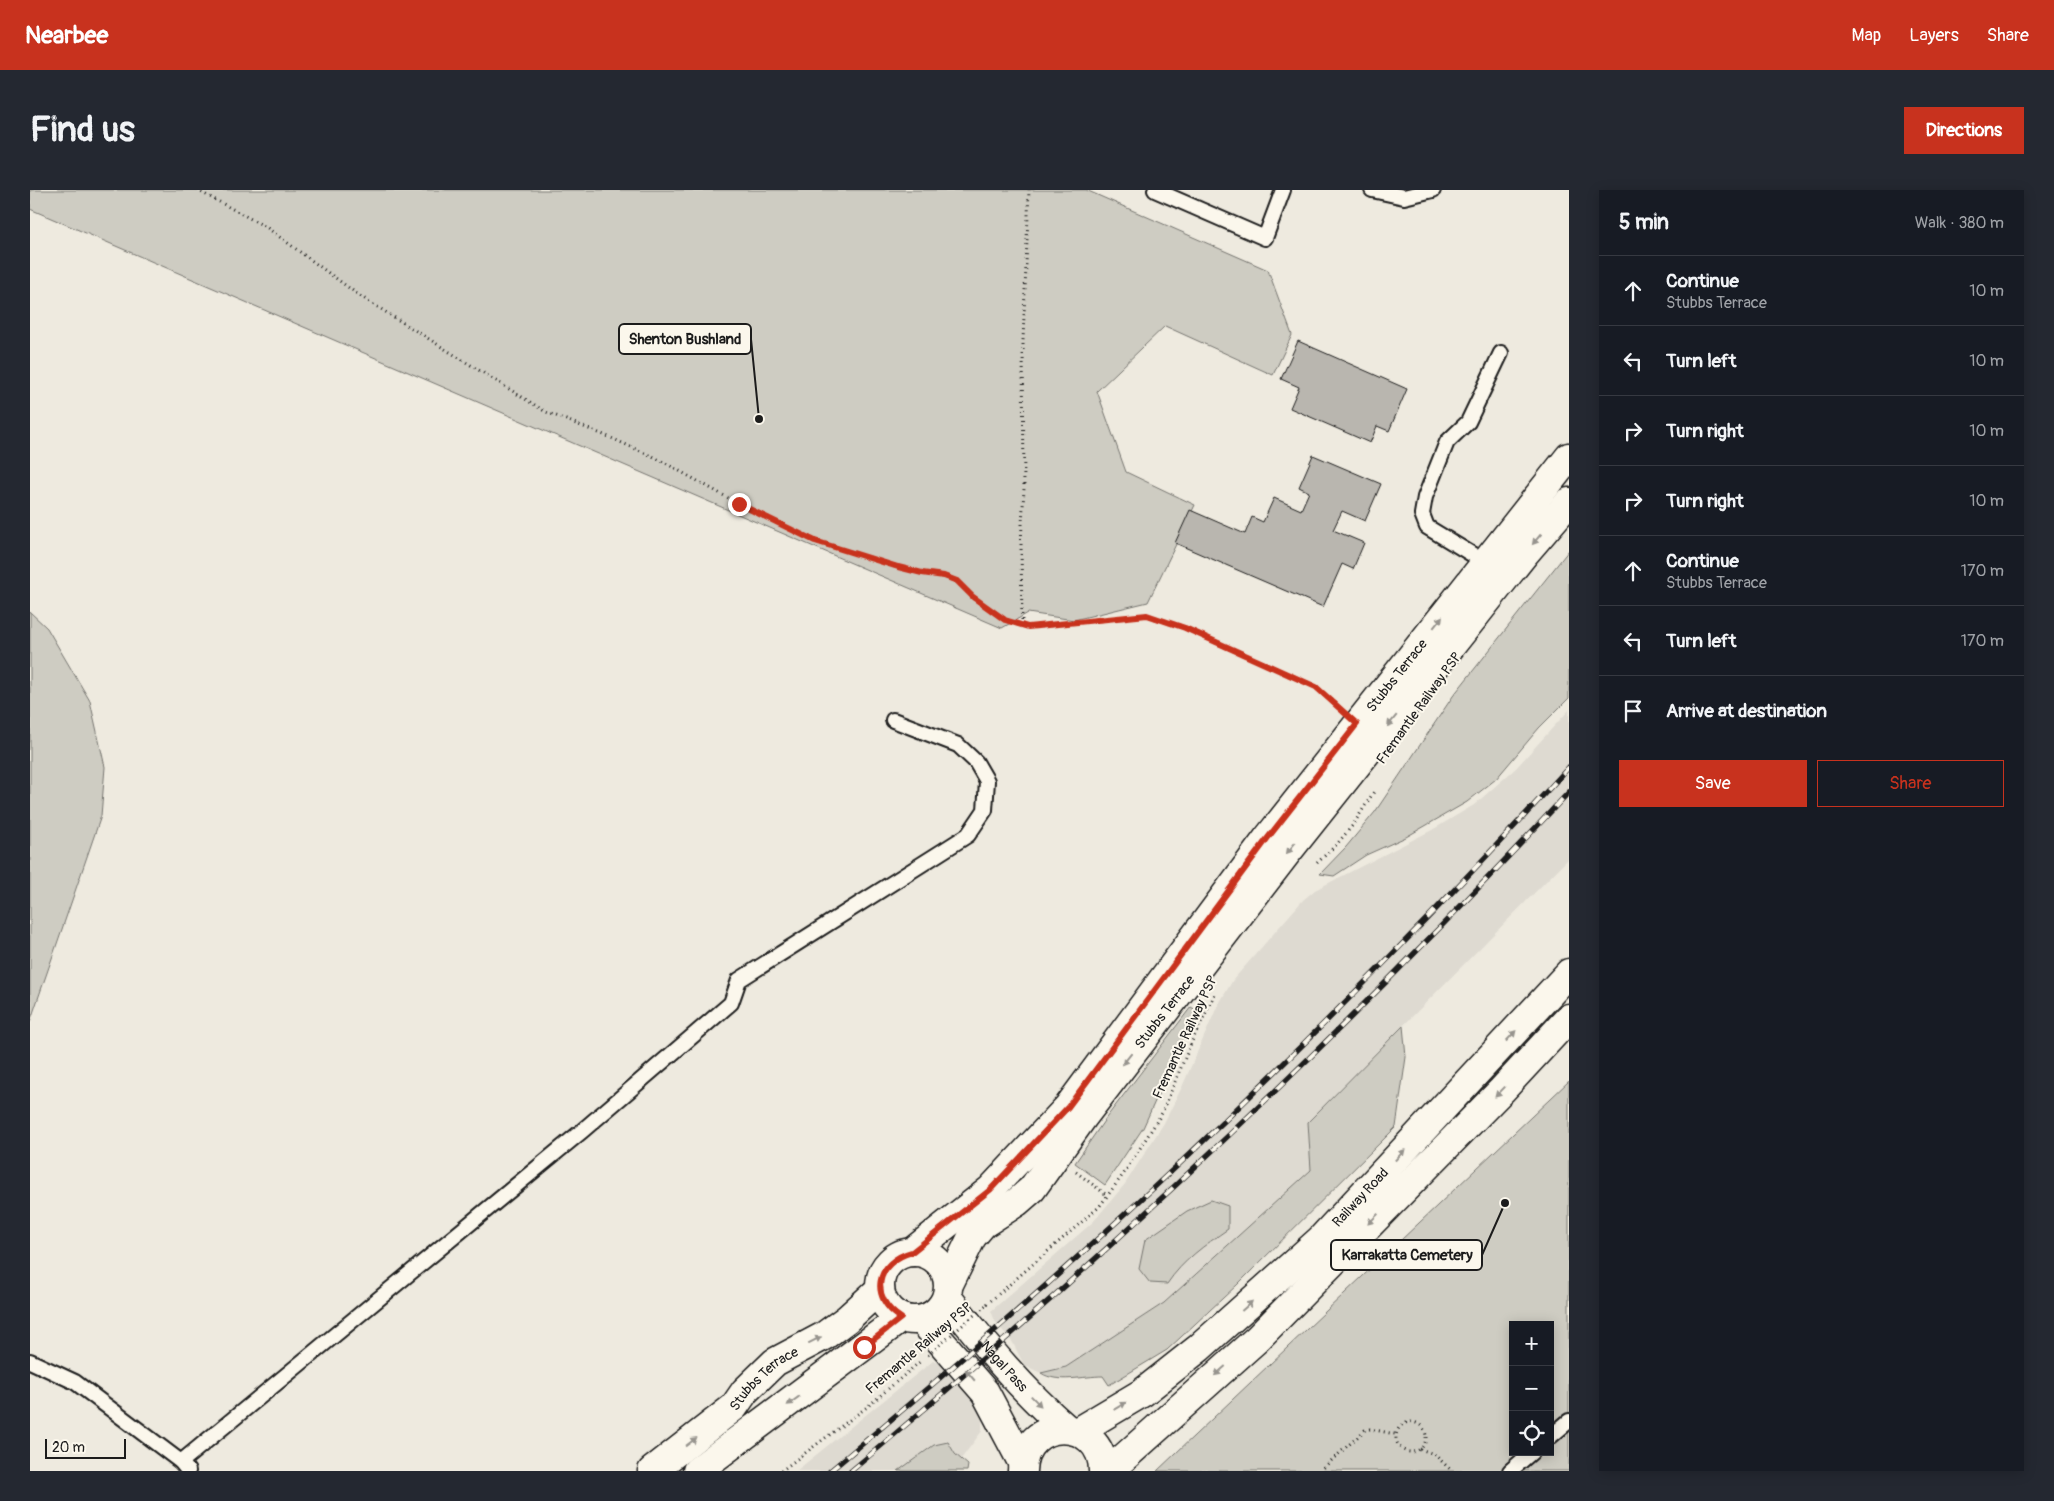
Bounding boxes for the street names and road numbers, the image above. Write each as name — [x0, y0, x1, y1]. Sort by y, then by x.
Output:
street label: Stubbs Terrace — [1362, 635, 1431, 715]
street label: Fremantle Railway PSP — [1373, 649, 1465, 767]
street label: Stubbs Terrace — [1131, 971, 1198, 1052]
street label: Fremantle Railway PSP — [1149, 972, 1221, 1101]
street label: Railway Road — [1328, 1164, 1392, 1230]
street label: Fremantle Railway PSP — [862, 1298, 976, 1398]
street label: Nagal Pass — [978, 1337, 1032, 1396]
street label: Stubbs Terrace — [726, 1343, 801, 1414]

